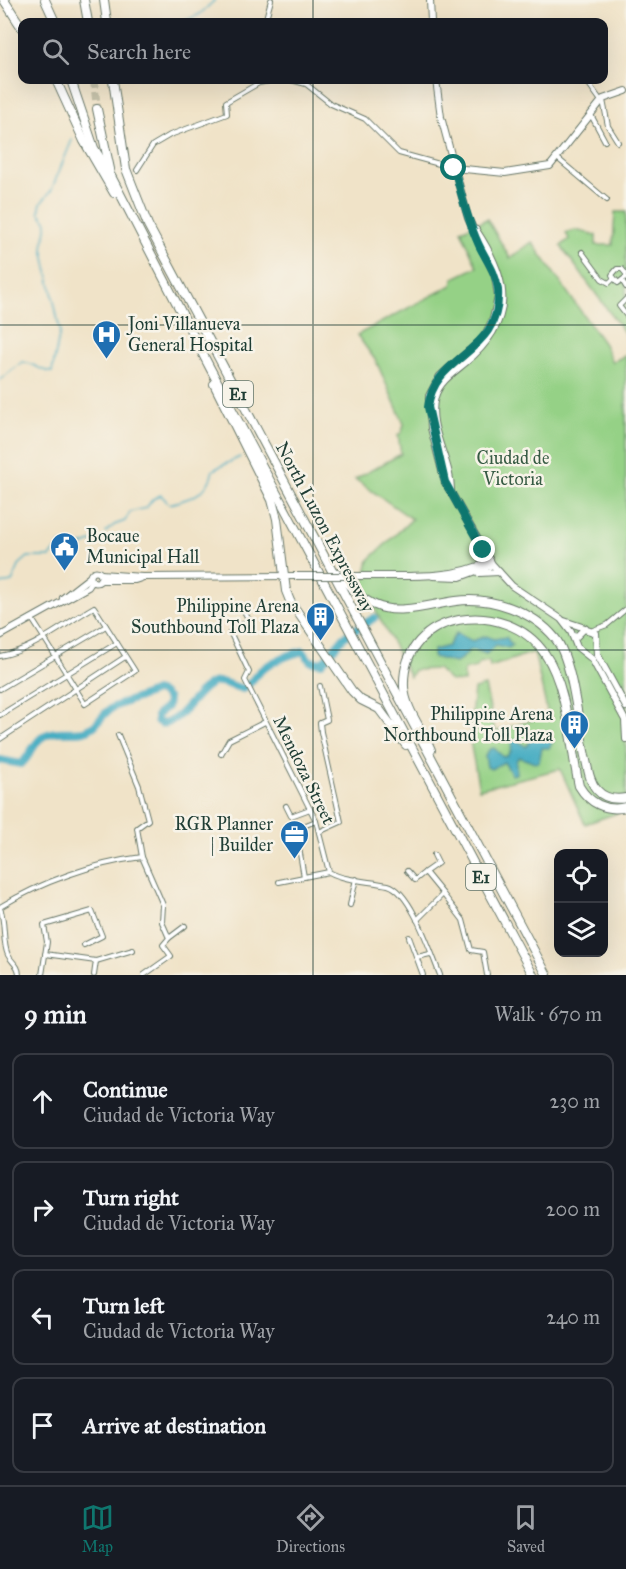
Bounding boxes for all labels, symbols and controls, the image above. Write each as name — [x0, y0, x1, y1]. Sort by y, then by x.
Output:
search box — [18, 18, 608, 84]
icon: search — [39, 35, 72, 68]
text: Search here — [87, 38, 191, 65]
route start — [440, 154, 466, 180]
place label: Joni Villanueva General Hospital — [126, 313, 253, 356]
hospital icon: Joni Villanueva General Hospital — [91, 318, 123, 360]
road number: E1 — [223, 381, 253, 407]
street label: North Luzon Expressway — [271, 438, 380, 616]
park label: Ciudad de Victoria — [477, 447, 549, 490]
place label: Bocaue Municipal Hall — [86, 525, 200, 568]
public building icon: Bocaue Municipal Hall — [49, 530, 81, 572]
route end — [469, 536, 495, 562]
place label: Philippine Arena Southbound Toll Plaza — [131, 595, 299, 638]
building icon: Philippine Arena Southbound Toll Plaza — [304, 600, 336, 642]
place label: Philippine Arena Northbound Toll Plaza — [383, 703, 553, 746]
building icon: Philippine Arena Northbound Toll Plaza — [558, 708, 590, 750]
street label: Mendoza Street — [268, 712, 340, 829]
place label: RGR Planner | Builder — [175, 813, 273, 856]
office icon: RGR Planner | Builder — [278, 818, 310, 860]
map controls — [554, 849, 608, 957]
button: locate — [554, 849, 608, 903]
road number: E1 — [466, 864, 496, 890]
button: layers — [554, 903, 608, 957]
text: 9 min — [24, 998, 87, 1030]
text: Walk · 670 m — [494, 1002, 602, 1026]
text: Continue — [83, 1076, 168, 1103]
icon: ahead — [26, 1085, 59, 1118]
text: 230 m — [549, 1089, 600, 1113]
text: Ciudad de Victoria Way — [83, 1103, 275, 1127]
text: Turn right — [83, 1184, 179, 1211]
icon: right — [26, 1193, 59, 1226]
text: 200 m — [546, 1197, 600, 1221]
text: Ciudad de Victoria Way — [83, 1211, 275, 1235]
text: Turn left — [83, 1292, 165, 1319]
icon: left — [26, 1301, 59, 1334]
text: 240 m — [546, 1305, 600, 1329]
text: Ciudad de Victoria Way — [83, 1319, 275, 1343]
icon: arrive — [26, 1409, 59, 1442]
text: Arrive at destination — [83, 1412, 266, 1439]
tab: Map — [81, 1501, 114, 1556]
tab: Directions — [276, 1501, 345, 1556]
tab: Saved — [507, 1501, 545, 1556]

